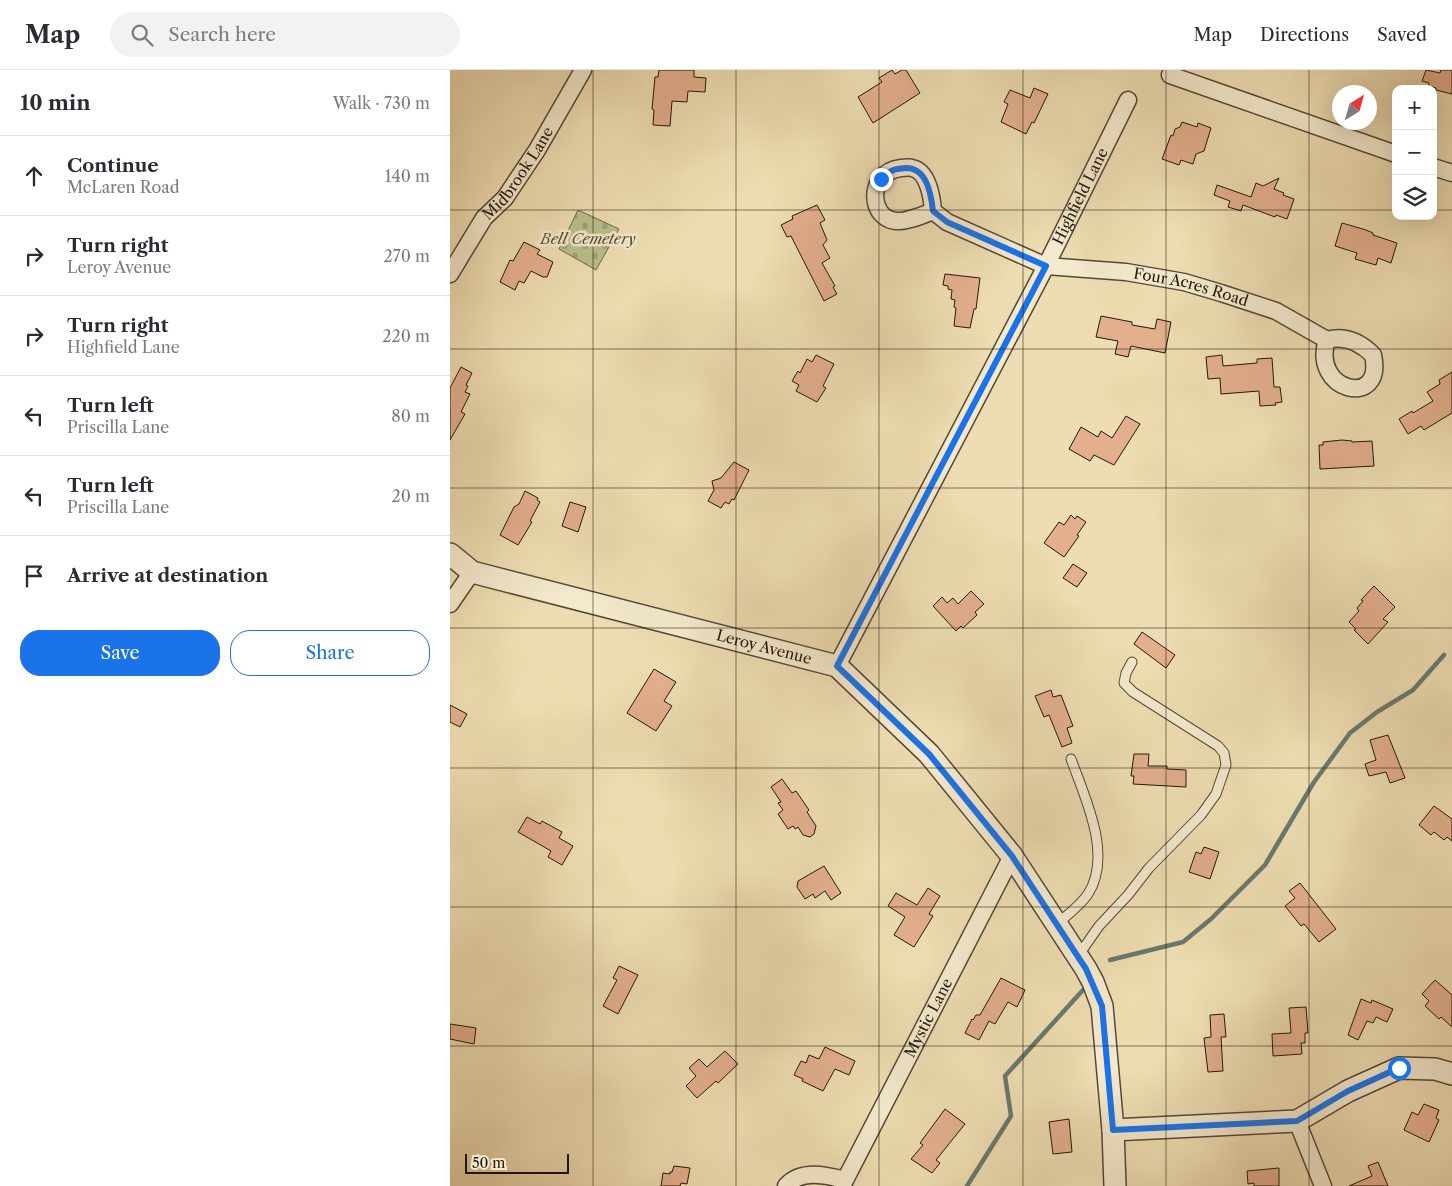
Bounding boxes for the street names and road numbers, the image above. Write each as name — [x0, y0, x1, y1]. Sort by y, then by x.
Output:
street label: Midbrook Lane — [478, 123, 557, 224]
street label: Highfield Lane — [1048, 144, 1112, 248]
street label: Four Acres Road — [1132, 263, 1251, 310]
street label: Leroy Avenue — [714, 625, 814, 668]
street label: Mystic Lane — [900, 975, 956, 1061]

